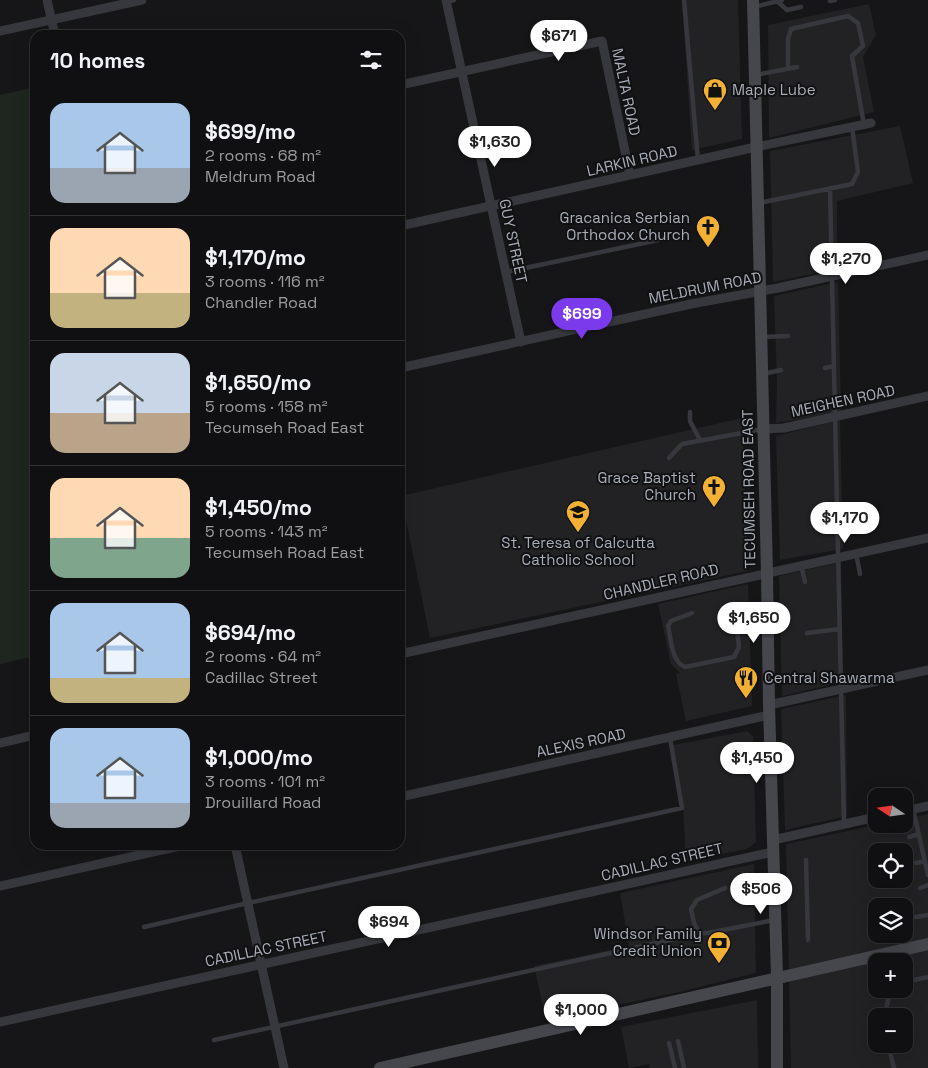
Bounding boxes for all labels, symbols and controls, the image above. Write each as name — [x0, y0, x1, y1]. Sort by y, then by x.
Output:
pin: $671 — [529, 20, 589, 62]
text: $671 — [541, 25, 577, 46]
icon: filters — [357, 46, 385, 74]
street label: MALTA ROAD — [608, 46, 645, 137]
text: 10 homes — [50, 47, 145, 74]
shop icon: Maple Lube — [702, 77, 728, 111]
place label: Maple Lube — [732, 80, 816, 99]
text: $699/mo — [205, 118, 296, 145]
icon: home — [90, 123, 150, 183]
pin: $1,630 — [454, 126, 536, 168]
text: $1,630 — [469, 131, 521, 152]
street label: LARKIN ROAD — [585, 141, 679, 180]
text: 2 rooms · 68 m² — [205, 145, 321, 166]
text: Meldrum Road — [205, 166, 316, 187]
street label: GUY STREET — [495, 197, 532, 285]
place label: Gracanica Serbian Orthodox Church — [559, 208, 690, 244]
church icon: Gracanica Serbian Orthodox Church — [695, 214, 721, 248]
pin: $1,270 — [805, 242, 887, 285]
text: $1,170/mo — [205, 244, 306, 271]
icon: home — [90, 248, 150, 308]
text: $1,270 — [821, 248, 871, 269]
street label: MELDRUM ROAD — [647, 267, 763, 308]
text: 3 rooms · 116 m² — [205, 271, 325, 292]
text: Chandler Road — [205, 292, 317, 313]
pin: $699 — [552, 298, 612, 340]
text: $699 — [562, 303, 602, 324]
text: $1,650/mo — [205, 369, 311, 396]
icon: home — [90, 373, 150, 433]
street label: MEIGHEN ROAD — [789, 380, 897, 421]
text: 5 rooms · 158 m² — [205, 396, 328, 417]
street label: TECUMSEH ROAD EAST — [738, 409, 759, 569]
text: Tecumseh Road East — [205, 417, 364, 438]
place label: Grace Baptist Church — [597, 468, 696, 504]
church icon: Grace Baptist Church — [701, 474, 727, 508]
text: $1,450/mo — [205, 494, 312, 521]
icon: home — [90, 498, 150, 558]
school or university icon: St. Teresa of Calcutta Catholic School — [565, 499, 591, 533]
pin: $1,170 — [804, 502, 886, 544]
text: $1,170 — [821, 507, 869, 528]
text: 5 rooms · 143 m² — [205, 521, 328, 542]
place label: St. Teresa of Calcutta Catholic School — [501, 533, 655, 569]
text: Tecumseh Road East — [205, 542, 364, 563]
street label: CHANDLER ROAD — [601, 559, 720, 604]
pin: $1,650 — [713, 602, 795, 644]
text: $1,650 — [728, 607, 780, 628]
text: $694/mo — [205, 619, 296, 646]
icon: home — [90, 623, 150, 683]
text: 2 rooms · 64 m² — [205, 646, 321, 667]
restaurant icon: Central Shawarma — [733, 665, 759, 699]
text: Cadillac Street — [205, 667, 318, 688]
place label: Central Shawarma — [764, 668, 895, 687]
street label: ALEXIS ROAD — [534, 724, 627, 761]
pin: $1,450 — [716, 742, 798, 784]
text: $1,000/mo — [205, 744, 313, 771]
text: $1,450 — [731, 747, 783, 768]
icon: home — [90, 748, 150, 808]
text: 3 rooms · 101 m² — [205, 771, 325, 792]
north arrow — [868, 788, 912, 832]
map controls — [868, 788, 913, 1053]
text: Drouillard Road — [205, 792, 321, 813]
street label: CADILLAC STREET — [599, 838, 725, 885]
button: locate — [868, 843, 913, 888]
pin: $506 — [731, 872, 791, 915]
text: $506 — [741, 878, 781, 899]
button: layers — [868, 898, 913, 943]
pin: $694 — [359, 906, 419, 948]
text: $694 — [369, 911, 409, 932]
place label: Windsor Family Credit Union — [594, 924, 702, 960]
street label: CADILLAC STREET — [203, 926, 329, 971]
bank icon: Windsor Family Credit Union — [706, 930, 732, 964]
button: + — [868, 953, 913, 998]
pin: $1,000 — [540, 994, 622, 1036]
text: $1,000 — [555, 999, 607, 1020]
button: − — [868, 1008, 913, 1053]

